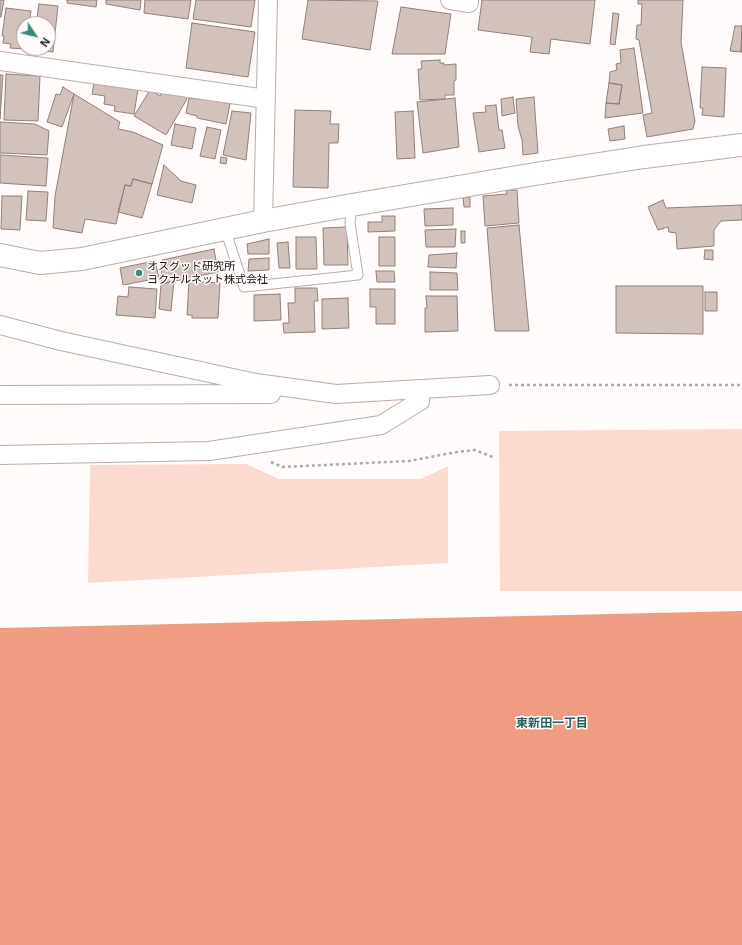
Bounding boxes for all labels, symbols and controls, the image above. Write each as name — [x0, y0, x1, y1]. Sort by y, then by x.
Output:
north arrow — [16, 16, 56, 56]
text: N — [38, 36, 52, 49]
place label: オスグッド研究所 ヨクナルネット株式会社 — [147, 260, 268, 286]
marker: オスグッド研究所 ヨクナルネット株式会社 — [134, 268, 144, 278]
district label: 東新田一丁目 — [516, 717, 588, 731]

